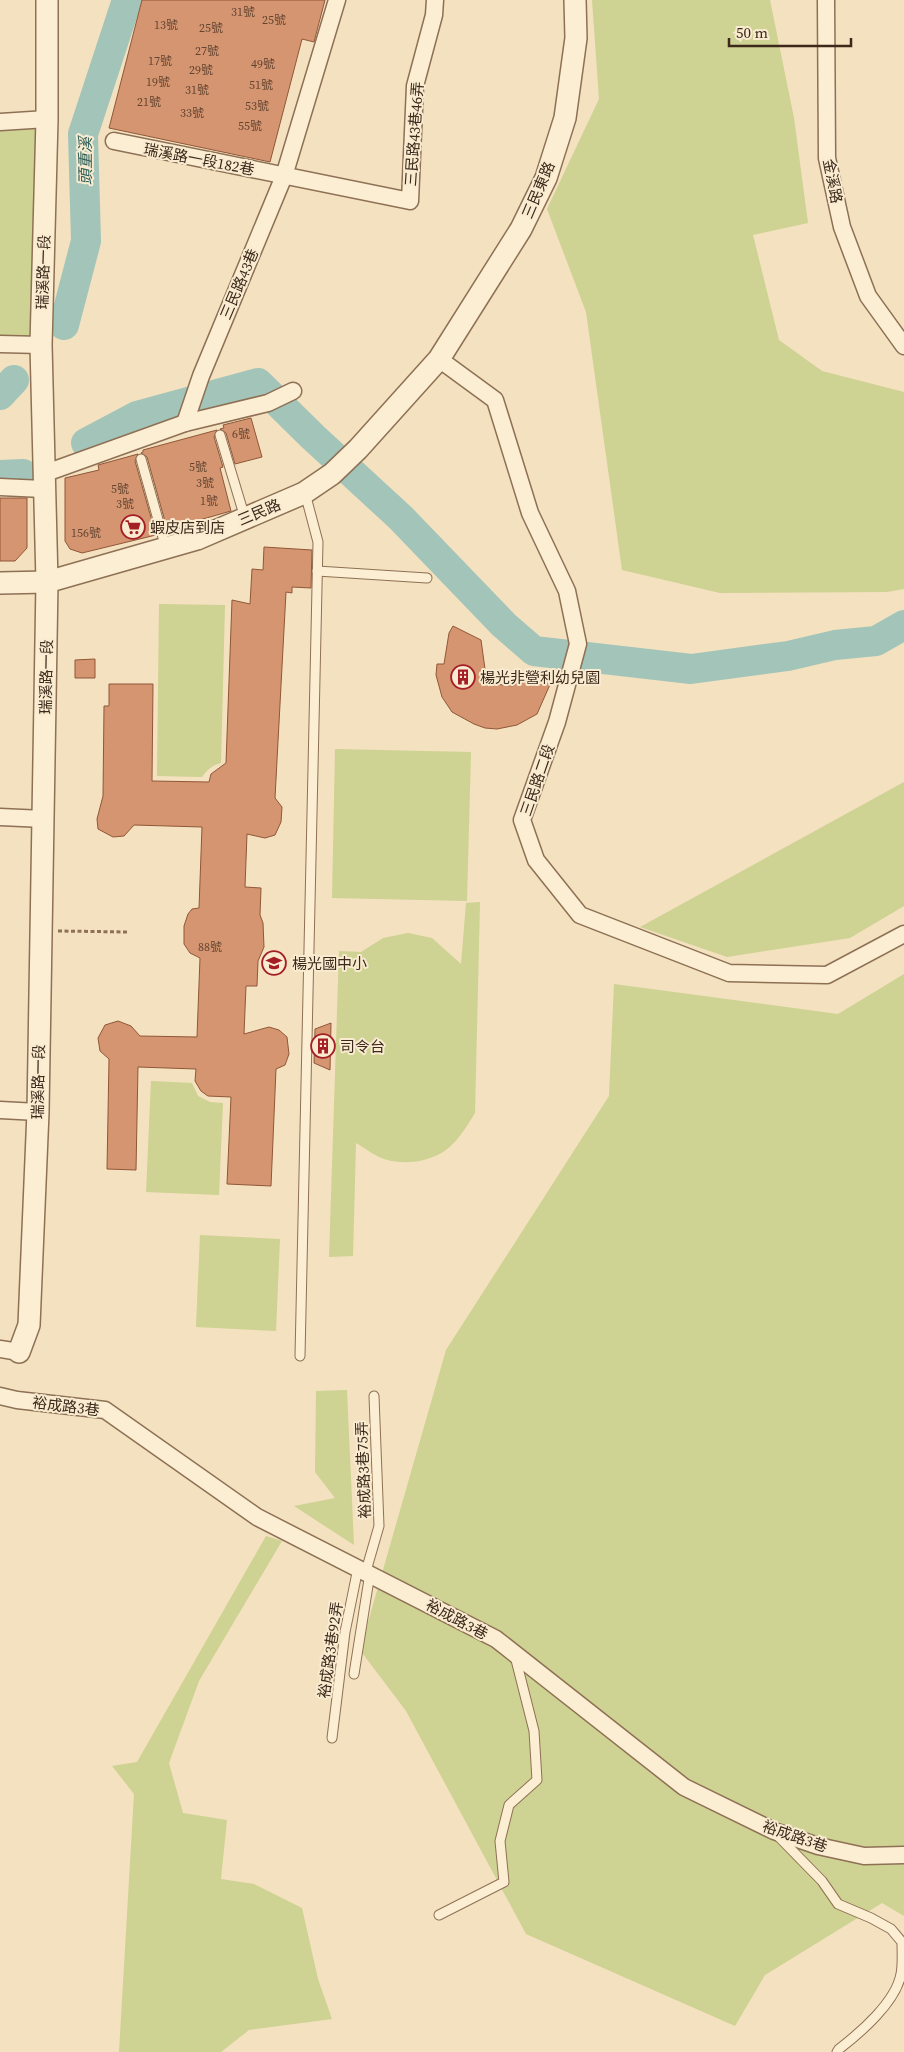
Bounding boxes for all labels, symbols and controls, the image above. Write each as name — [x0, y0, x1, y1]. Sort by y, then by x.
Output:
house number: 31號 — [231, 4, 255, 20]
house number: 25號 — [262, 12, 286, 28]
scale bar — [729, 15, 852, 47]
house number: 13號 — [154, 17, 178, 33]
house number: 25號 — [199, 20, 223, 36]
text: 50 m — [736, 22, 768, 43]
house number: 27號 — [195, 43, 219, 59]
house number: 17號 — [148, 53, 172, 69]
house number: 49號 — [251, 56, 275, 72]
house number: 29號 — [189, 62, 213, 78]
house number: 19號 — [146, 74, 170, 90]
house number: 51號 — [249, 77, 273, 93]
street label: 三民路43巷46弄 — [400, 81, 428, 187]
house number: 31號 — [185, 82, 209, 98]
house number: 21號 — [137, 94, 161, 110]
house number: 53號 — [245, 98, 269, 114]
house number: 33號 — [180, 105, 204, 121]
house number: 55號 — [238, 118, 262, 134]
water label: 頭重溪 — [74, 135, 96, 185]
street label: 瑞溪路一段182巷 — [142, 138, 256, 180]
street label: 金溪路 — [818, 157, 848, 205]
street label: 三民東路 — [517, 158, 559, 222]
street label: 瑞溪路一段 — [31, 234, 55, 310]
street label: 三民路43巷 — [215, 245, 263, 323]
house number: 6號 — [232, 426, 250, 442]
house number: 5號 — [189, 459, 207, 475]
house number: 3號 — [196, 475, 214, 491]
house number: 5號 — [111, 481, 129, 497]
house number: 1號 — [200, 493, 218, 509]
street label: 三民路 — [234, 494, 284, 530]
house number: 3號 — [116, 496, 134, 512]
supermarket icon: 蝦皮店到店 — [120, 514, 146, 540]
place label: 蝦皮店到店 — [150, 517, 225, 538]
house number: 156號 — [71, 525, 101, 541]
street label: 瑞溪路一段 — [35, 639, 57, 715]
building icon: 楊光非營利幼兒園 — [450, 664, 476, 690]
place label: 楊光非營利幼兒園 — [480, 667, 600, 688]
street label: 三民路二段 — [515, 741, 559, 819]
house number: 88號 — [198, 939, 222, 955]
school or university icon: 楊光國中小 — [261, 950, 287, 976]
place label: 楊光國中小 — [292, 953, 367, 974]
building icon: 司令台 — [310, 1033, 336, 1059]
place label: 司令台 — [340, 1036, 385, 1057]
street label: 瑞溪路一段 — [27, 1044, 49, 1120]
street label: 裕成路3巷 — [31, 1391, 101, 1421]
street label: 裕成路3巷75弄 — [351, 1421, 375, 1519]
street label: 裕成路3巷 — [422, 1594, 492, 1644]
street label: 裕成路3巷92弄 — [313, 1600, 347, 1700]
street label: 裕成路3巷 — [760, 1815, 830, 1857]

